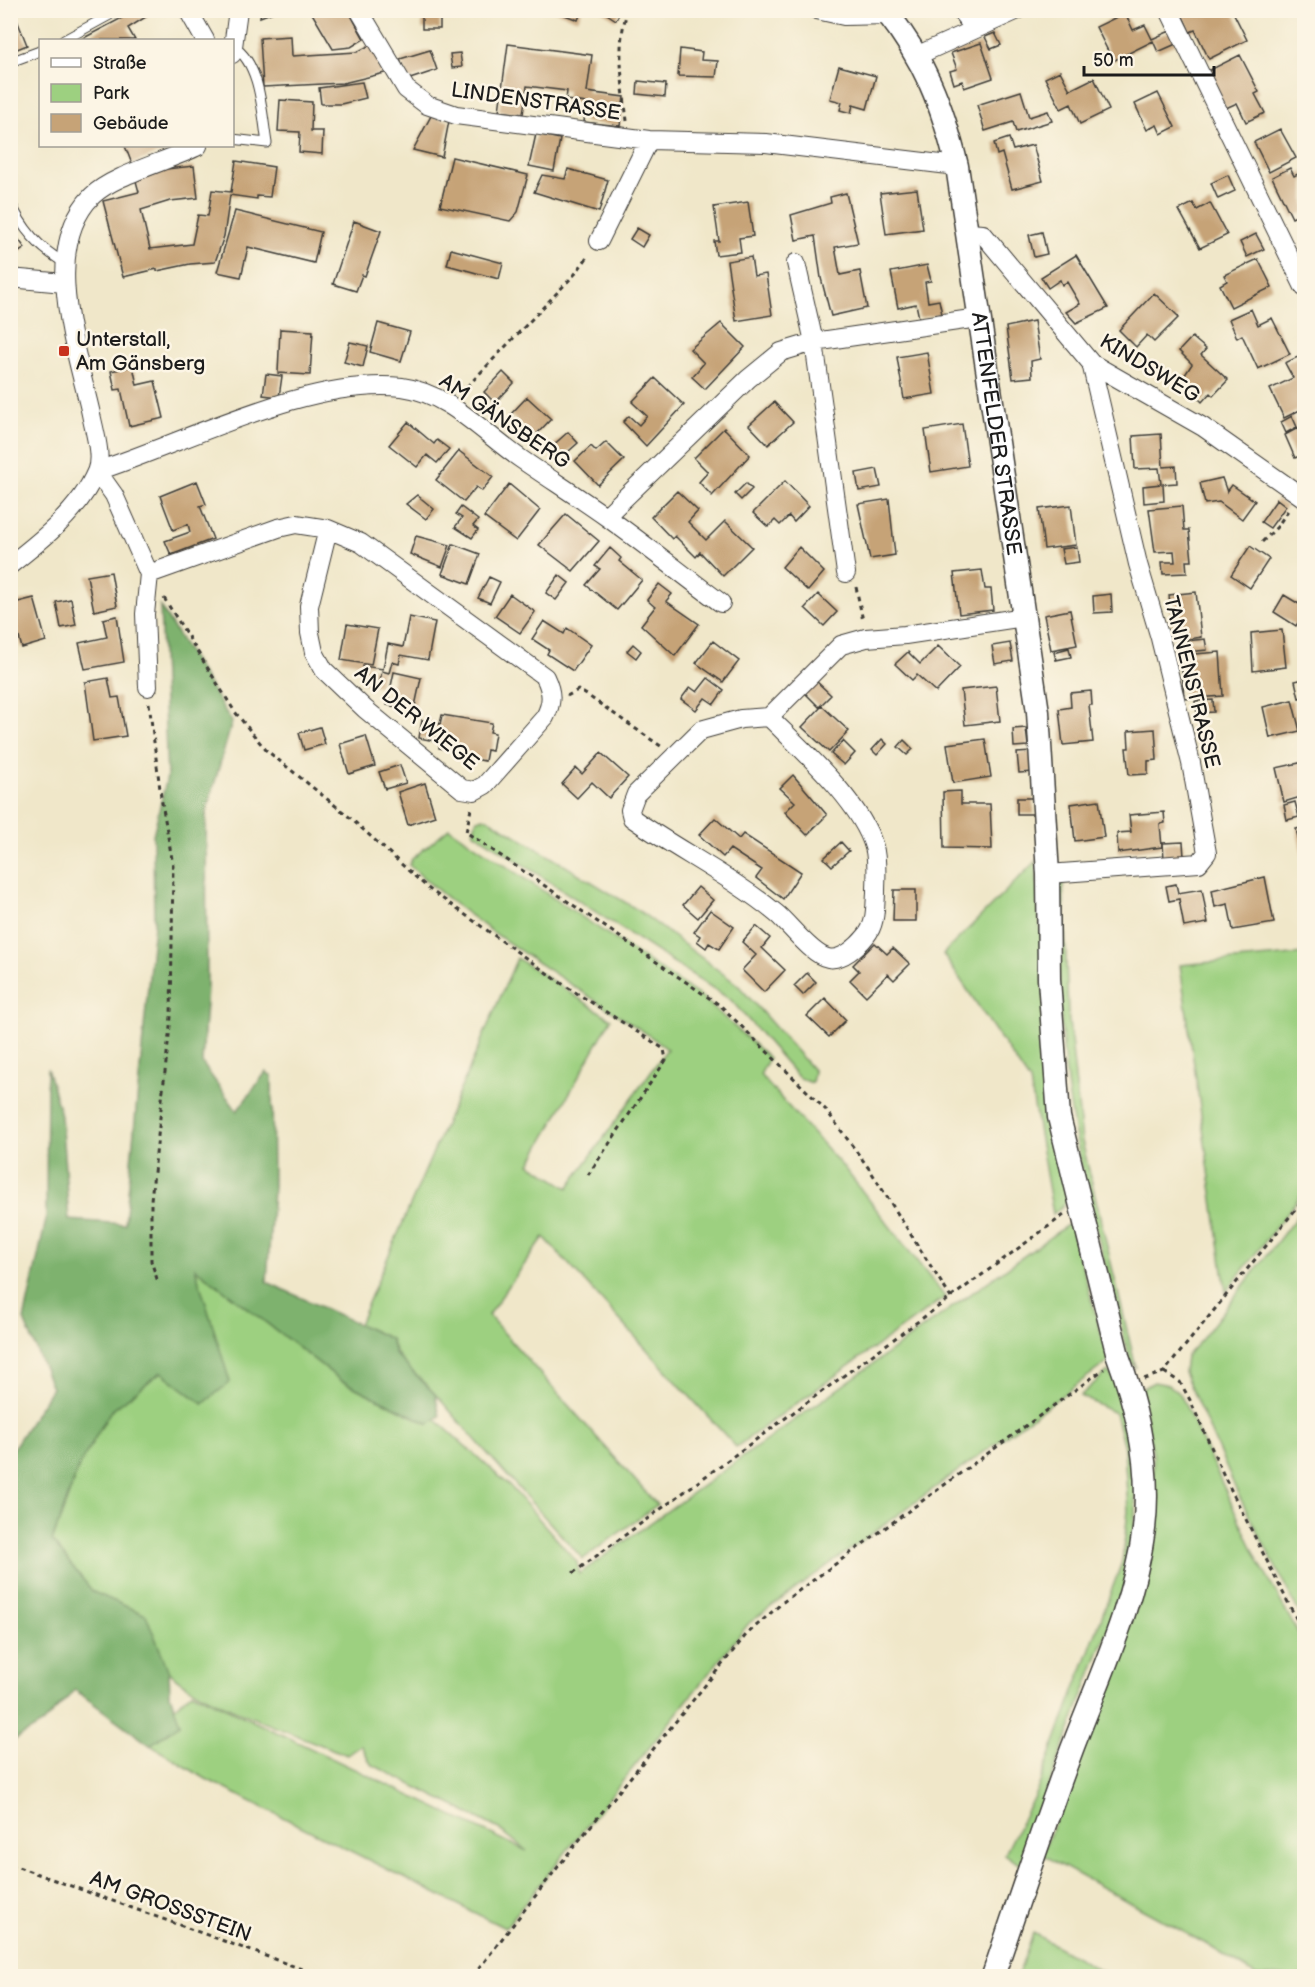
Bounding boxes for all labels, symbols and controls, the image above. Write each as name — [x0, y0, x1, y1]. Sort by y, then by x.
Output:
legend — [39, 39, 234, 147]
scale bar — [1084, 39, 1214, 77]
text: 50 m — [1093, 50, 1134, 71]
text: Straße — [93, 53, 147, 74]
street label: LINDENSTRASSE — [449, 77, 622, 126]
text: Park — [93, 83, 129, 104]
text: Gebäude — [93, 113, 169, 134]
street label: ATTENFELDER STRASSE — [966, 311, 1027, 557]
place label: Unterstall, Am Gänsberg — [76, 327, 205, 376]
street label: KINDSWEG — [1095, 329, 1204, 408]
marker: Unterstall, Am Gänsberg — [57, 344, 71, 358]
street label: AM GÄNSBERG — [435, 369, 575, 474]
street label: TANNENSTRASSE — [1158, 593, 1225, 771]
street label: AN DER WIEGE — [350, 661, 484, 776]
street label: AM GROSSSTEIN — [87, 1866, 255, 1947]

